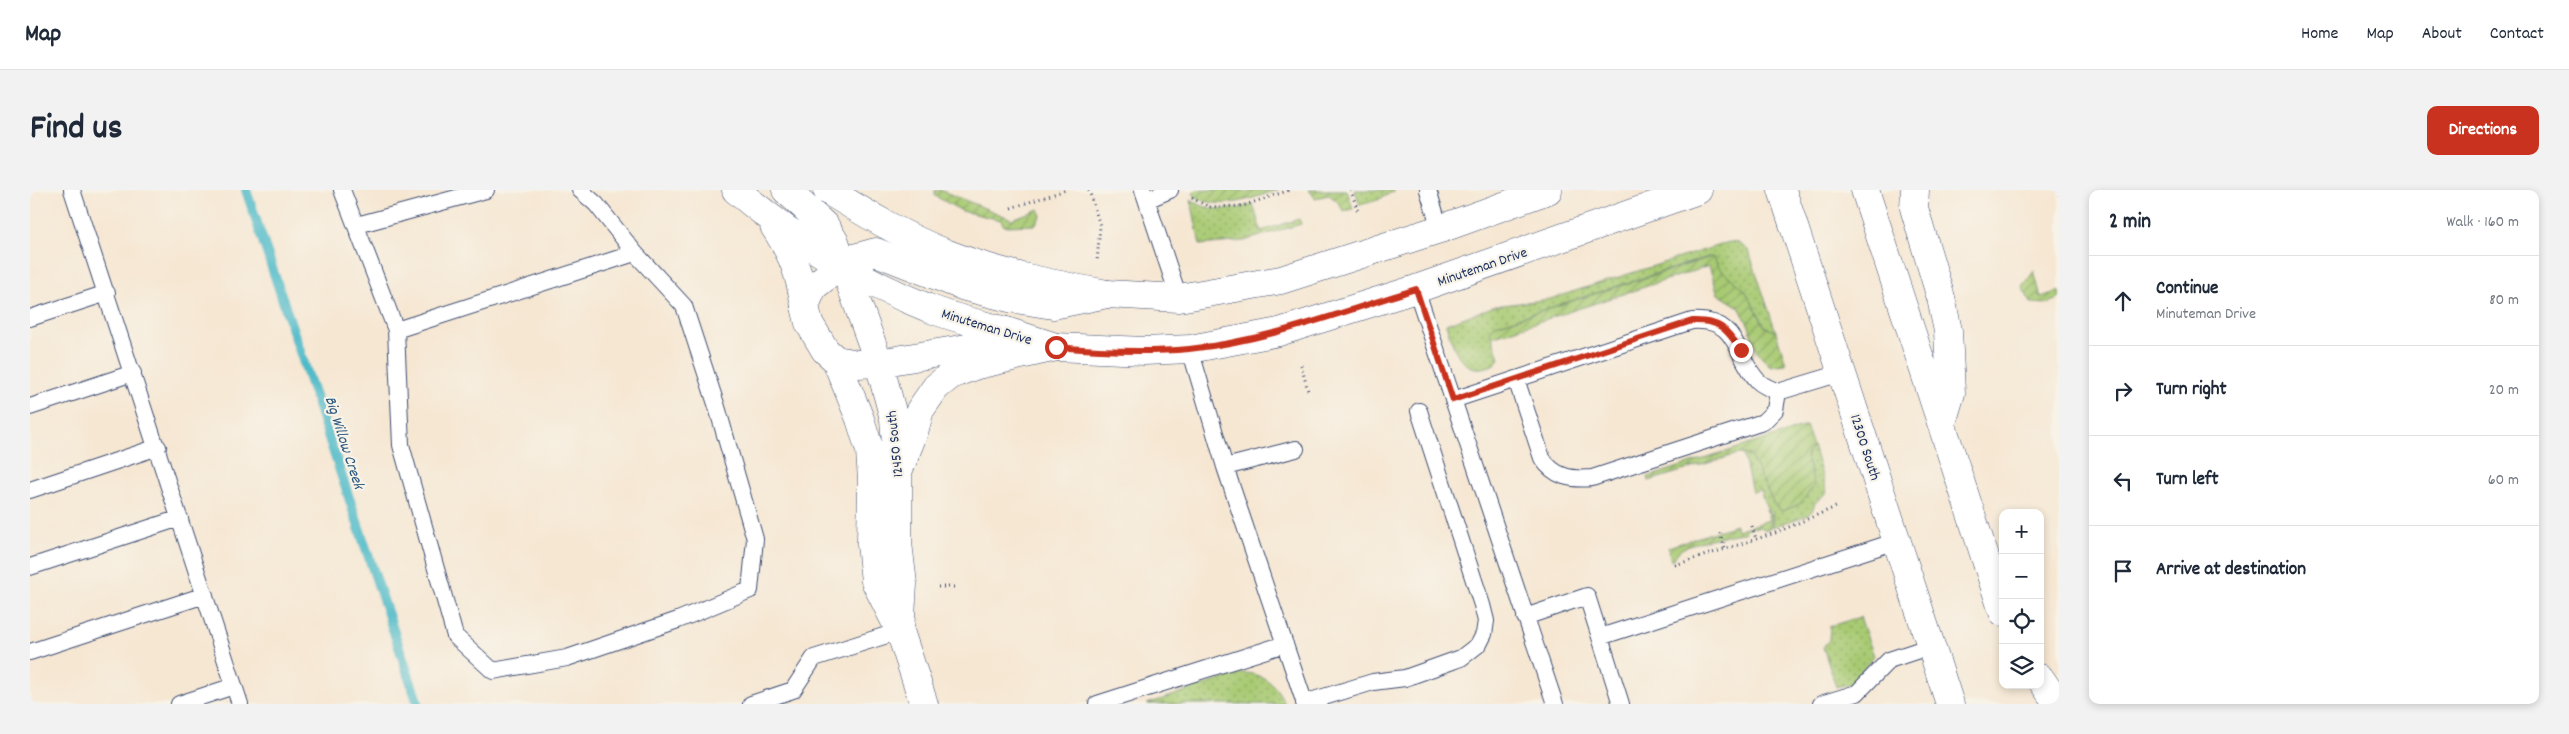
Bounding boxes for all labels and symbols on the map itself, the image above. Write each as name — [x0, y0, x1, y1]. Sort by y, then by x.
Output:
street label: Minuteman Drive — [1435, 242, 1531, 294]
street label: Minuteman Drive — [938, 304, 1035, 352]
route start — [1045, 336, 1068, 359]
route end — [1730, 339, 1753, 362]
water label: Big Willow Creek — [318, 393, 370, 494]
street label: 12450 South — [882, 409, 910, 478]
street label: 12300 South — [1843, 412, 1885, 484]

